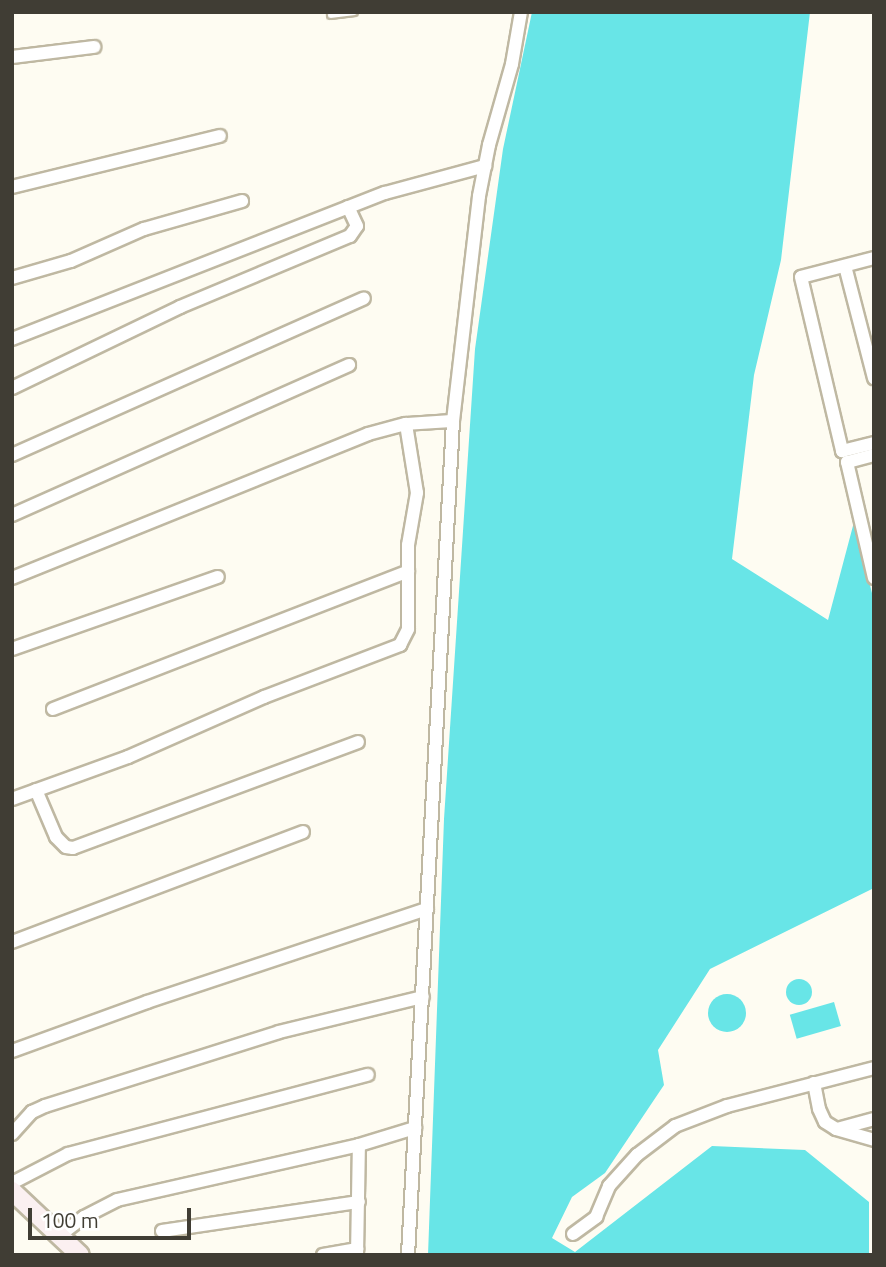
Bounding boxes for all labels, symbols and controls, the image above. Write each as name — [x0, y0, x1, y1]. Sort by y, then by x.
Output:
scale bar — [32, 1194, 194, 1238]
text: 100 m — [41, 1204, 98, 1236]

